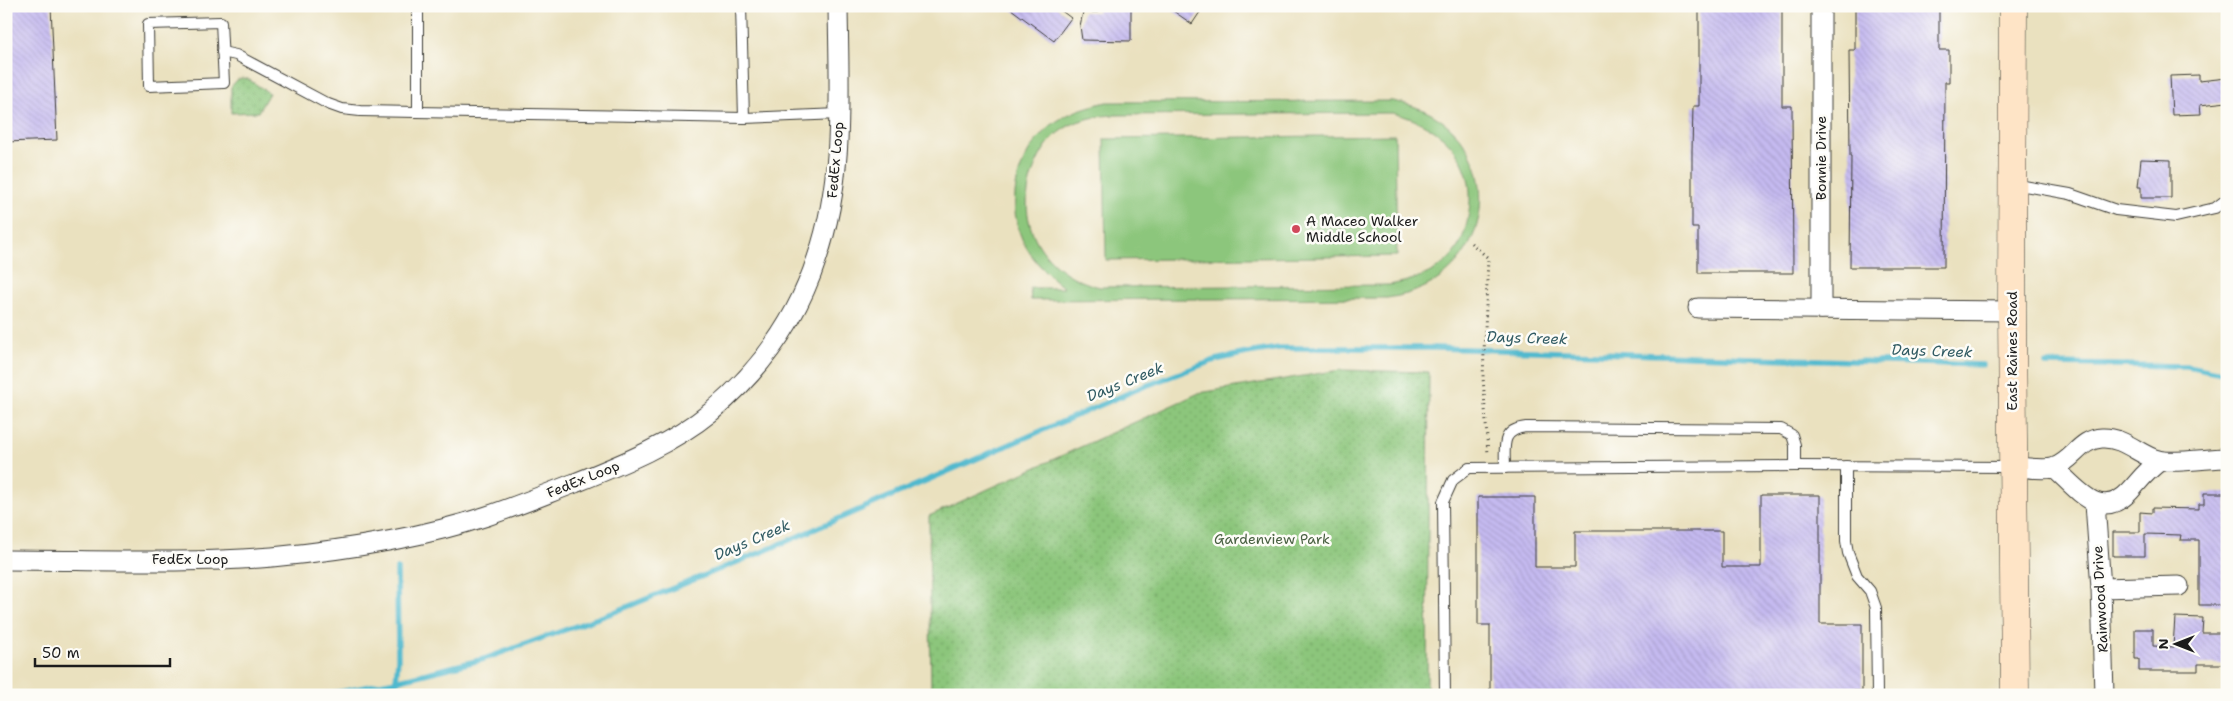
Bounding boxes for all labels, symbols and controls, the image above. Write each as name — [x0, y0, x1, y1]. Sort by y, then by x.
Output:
street label: Bonnie Drive — [1812, 116, 1830, 200]
street label: FedEx Loop — [823, 121, 847, 199]
place label: A Maceo Walker Middle School — [1306, 212, 1419, 246]
marker: A Maceo Walker Middle School — [1290, 223, 1302, 235]
street label: East Raines Road — [2003, 291, 2021, 411]
water label: Days Creek — [1486, 327, 1568, 349]
water label: Days Creek — [1891, 340, 1973, 362]
water label: Days Creek — [1084, 357, 1167, 406]
street label: FedEx Loop — [544, 456, 622, 502]
water label: Days Creek — [711, 515, 794, 565]
park label: Gardenview Park — [1214, 530, 1330, 548]
street label: Rainwood Drive — [2088, 545, 2112, 653]
street label: FedEx Loop — [152, 550, 228, 568]
north arrow — [2150, 618, 2200, 668]
scale bar — [35, 636, 170, 668]
text: N — [2154, 638, 2172, 650]
text: 50 m — [42, 643, 80, 663]

